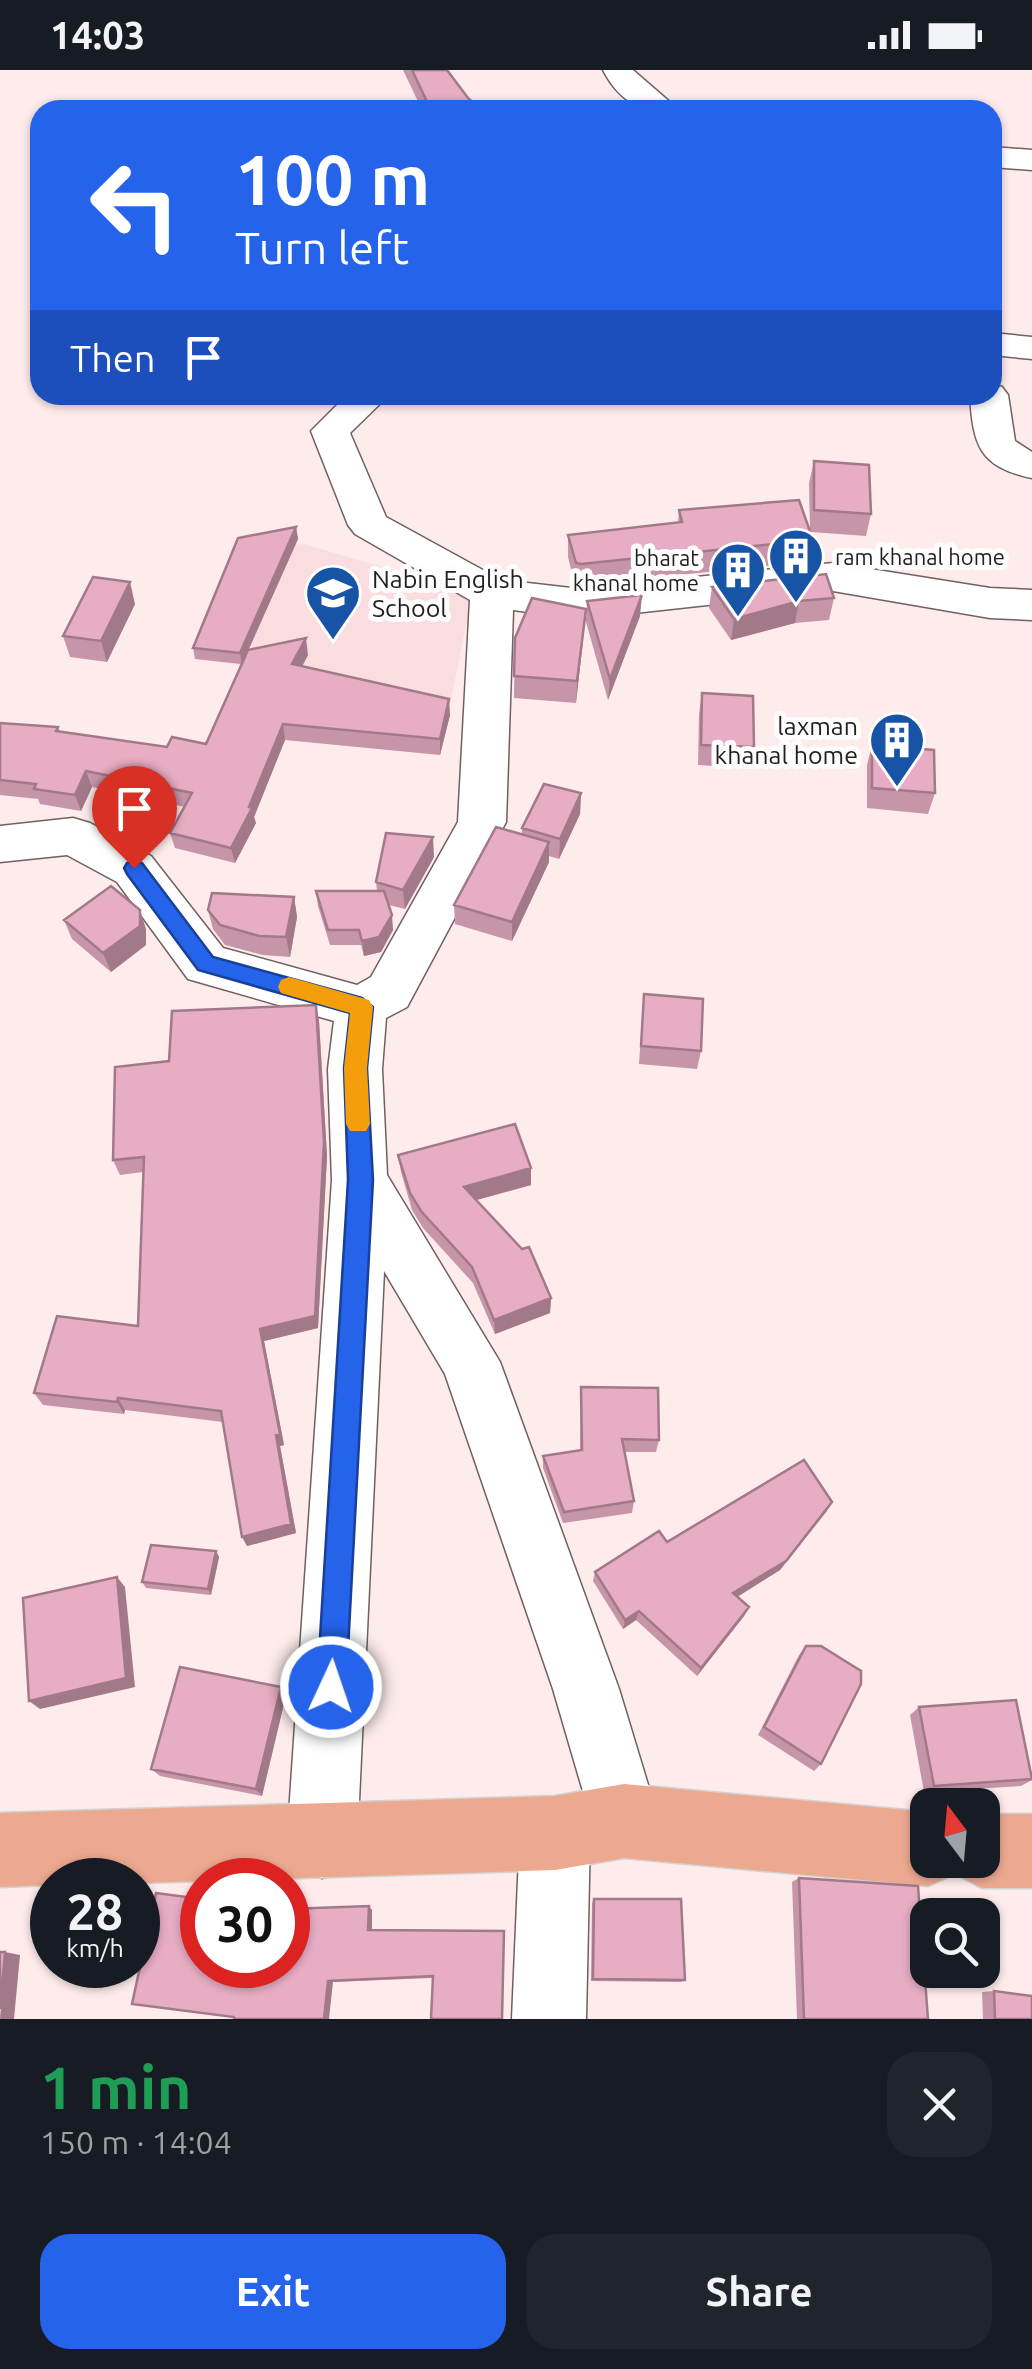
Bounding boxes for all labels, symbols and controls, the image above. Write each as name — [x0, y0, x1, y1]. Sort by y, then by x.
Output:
text: 14:03 — [50, 14, 145, 56]
icon: left — [70, 140, 200, 270]
text: 100 m — [235, 140, 430, 218]
text: Turn left — [235, 222, 409, 273]
icon: arrive — [176, 330, 231, 385]
text: Then — [70, 337, 156, 379]
building icon: ram khanal home — [766, 526, 826, 605]
building icon: bharat khanal home — [708, 540, 768, 619]
place label: ram khanal home — [835, 544, 1005, 569]
place label: bharat khanal home — [573, 545, 699, 595]
school or university icon: Nabin English School — [303, 563, 363, 642]
place label: Nabin English School — [372, 565, 524, 622]
building icon: laxman khanal home — [867, 710, 927, 789]
place label: laxman khanal home — [715, 712, 858, 769]
pin — [92, 766, 177, 869]
icon: arrive — [107, 781, 162, 836]
position arrow — [279, 1635, 383, 1739]
north arrow — [910, 1788, 1000, 1878]
map controls — [910, 1788, 1000, 1988]
speed limit sign: 30 — [180, 1858, 310, 1988]
text: 28 — [67, 1883, 123, 1939]
button: search — [910, 1898, 1000, 1988]
text: km/h — [66, 1934, 124, 1962]
button: close — [887, 2052, 992, 2157]
text: 1 min — [40, 2053, 192, 2120]
text: 150 m · 14:04 — [40, 2124, 232, 2160]
button: Exit — [40, 2234, 506, 2349]
button: Share — [526, 2234, 992, 2349]

